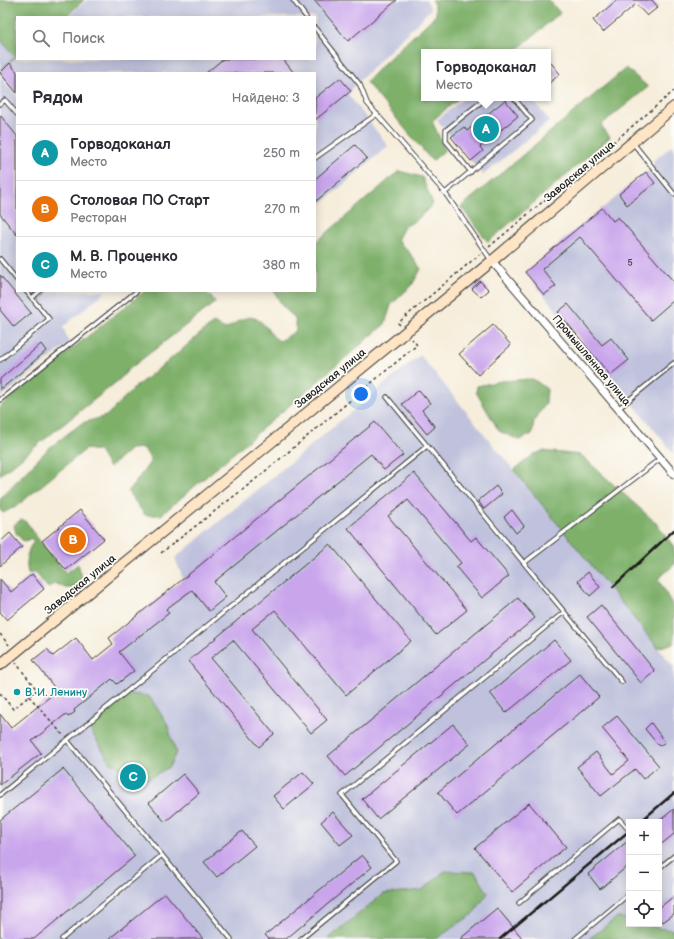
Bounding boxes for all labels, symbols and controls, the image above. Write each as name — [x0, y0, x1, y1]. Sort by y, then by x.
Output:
search box — [16, 16, 316, 60]
icon: search — [30, 27, 52, 49]
text: Поиск — [62, 29, 105, 48]
popup — [421, 49, 551, 101]
text: Горводоканал — [436, 58, 536, 77]
text: Место — [436, 77, 473, 93]
text: Рядом — [32, 88, 83, 108]
text: Найдено: 3 — [232, 90, 300, 106]
pin: A — [473, 114, 499, 144]
text: Горводоканал — [70, 135, 171, 154]
street label: Заводская улица — [541, 138, 618, 205]
text: A — [41, 145, 49, 161]
text: 250 m — [263, 145, 300, 161]
text: Место — [70, 154, 107, 170]
text: Столовая ПО Старт — [70, 191, 210, 210]
text: B — [40, 201, 50, 217]
text: 270 m — [264, 201, 300, 217]
text: Ресторан — [70, 210, 127, 226]
text: М. В. Проценко — [70, 247, 178, 266]
text: C — [40, 257, 50, 273]
text: 380 m — [263, 257, 300, 273]
house number: 5 — [627, 258, 633, 269]
text: Место — [70, 266, 107, 282]
street label: Промышленная улица — [550, 312, 634, 409]
street label: Заводская улица — [292, 345, 369, 411]
your location — [351, 384, 371, 404]
pin: B — [60, 525, 86, 555]
street label: Заводская улица — [42, 551, 119, 617]
place label: В. И. Ленину — [25, 686, 87, 699]
marker: В. И. Ленину — [12, 687, 22, 697]
pin: C — [120, 762, 146, 792]
map controls — [626, 819, 662, 927]
button: + — [626, 819, 662, 855]
button: − — [626, 855, 662, 891]
button: locate — [626, 891, 662, 927]

